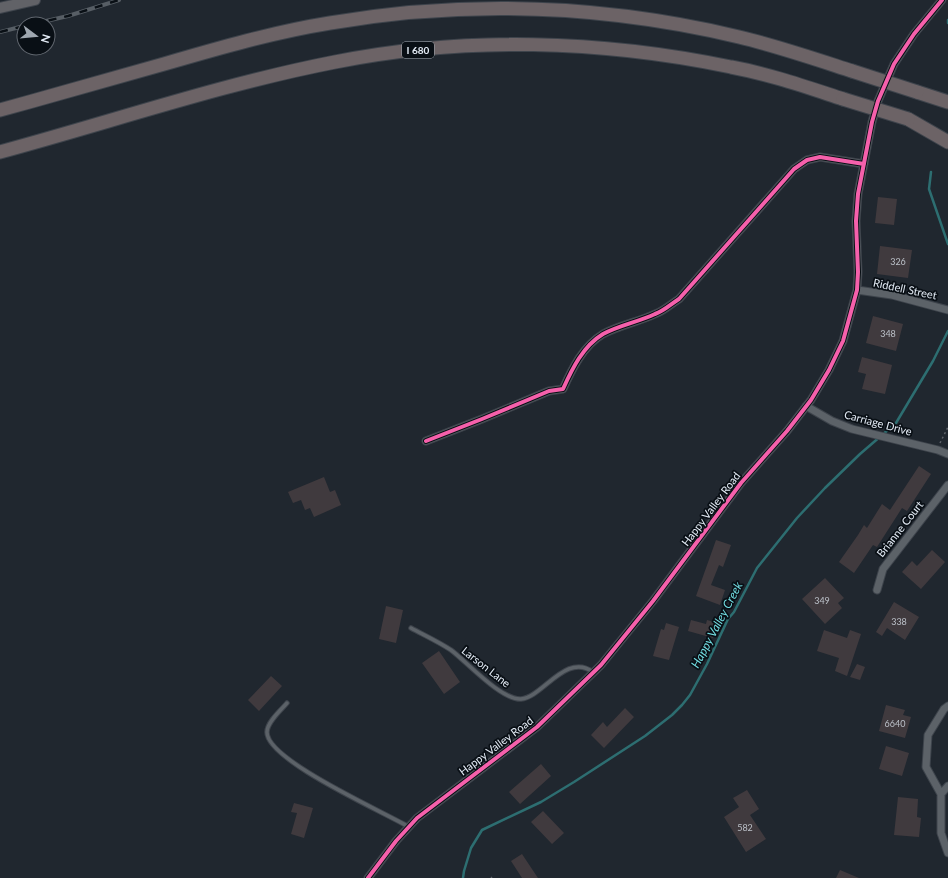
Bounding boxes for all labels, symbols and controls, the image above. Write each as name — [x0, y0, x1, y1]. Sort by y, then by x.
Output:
north arrow — [16, 16, 56, 56]
text: N — [39, 33, 54, 45]
road number: I 680 — [402, 42, 434, 58]
house number: 326 — [890, 256, 906, 267]
street label: Riddell Street — [872, 275, 938, 302]
house number: 348 — [880, 328, 896, 339]
street label: Carriage Drive — [843, 407, 914, 438]
street label: Happy Valley Road — [679, 469, 743, 548]
street label: Brianne Court — [874, 498, 926, 559]
water label: Happy Valley Creek — [688, 579, 746, 670]
house number: 349 — [814, 595, 830, 606]
house number: 338 — [891, 616, 907, 627]
street label: Larson Lane — [459, 644, 513, 690]
street label: Happy Valley Road — [456, 714, 535, 778]
house number: 6640 — [885, 718, 905, 729]
house number: 582 — [737, 822, 753, 833]

